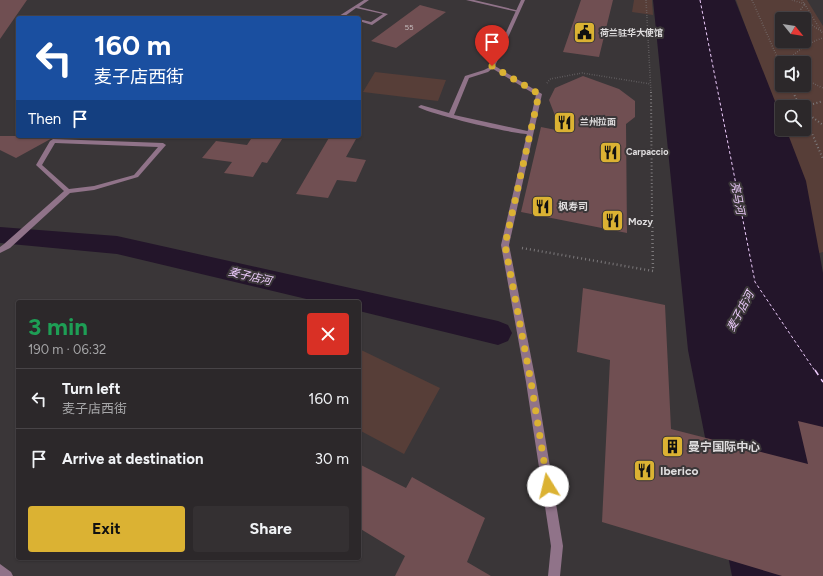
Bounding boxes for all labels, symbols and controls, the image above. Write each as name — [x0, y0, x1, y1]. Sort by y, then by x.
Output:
north arrow — [775, 12, 811, 48]
map controls — [775, 12, 811, 136]
public building icon: 荷兰驻华大使馆 — [571, 20, 597, 46]
house number: 55 — [404, 22, 414, 32]
pin — [475, 25, 509, 66]
place label: 荷兰驻华大使馆 — [600, 27, 663, 38]
text: 160 m — [94, 28, 171, 62]
icon: arrive — [481, 31, 503, 53]
icon: left — [28, 32, 80, 84]
button: sound — [775, 56, 811, 92]
text: 麦子店西街 — [94, 66, 184, 88]
button: search — [775, 100, 811, 136]
icon: arrive — [69, 108, 91, 130]
restaurant icon: 兰州拉面 — [551, 109, 577, 135]
text: Then — [28, 110, 61, 128]
place label: 兰州拉面 — [580, 116, 616, 127]
restaurant icon: Carpaccio — [598, 139, 624, 165]
place label: Carpaccio — [626, 146, 668, 157]
water label: 亮马河 — [728, 181, 747, 217]
restaurant icon: 枫寿司 — [529, 193, 555, 219]
place label: 枫寿司 — [558, 200, 588, 213]
restaurant icon: Mozy — [600, 208, 626, 234]
place label: Mozy — [628, 215, 653, 228]
water label: 麦子店河 — [227, 265, 275, 288]
water label: 麦子店河 — [724, 287, 757, 334]
text: 3 min — [28, 312, 88, 341]
button: close — [307, 313, 349, 355]
text: 190 m · 06:32 — [28, 342, 106, 357]
text: Turn left — [62, 380, 120, 398]
icon: left — [28, 388, 50, 410]
text: 160 m — [308, 390, 349, 408]
text: 麦子店西街 — [62, 401, 127, 416]
building icon: 曼宁国际中心 — [659, 434, 685, 460]
place label: 曼宁国际中心 — [688, 440, 760, 454]
icon: arrive — [28, 448, 50, 470]
text: Arrive at destination — [62, 450, 203, 468]
text: 30 m — [315, 450, 349, 468]
restaurant icon: Iberico — [631, 458, 657, 484]
place label: Iberico — [660, 464, 699, 478]
position arrow — [527, 465, 569, 507]
button: Exit — [28, 506, 185, 552]
button: Share — [193, 506, 349, 552]

